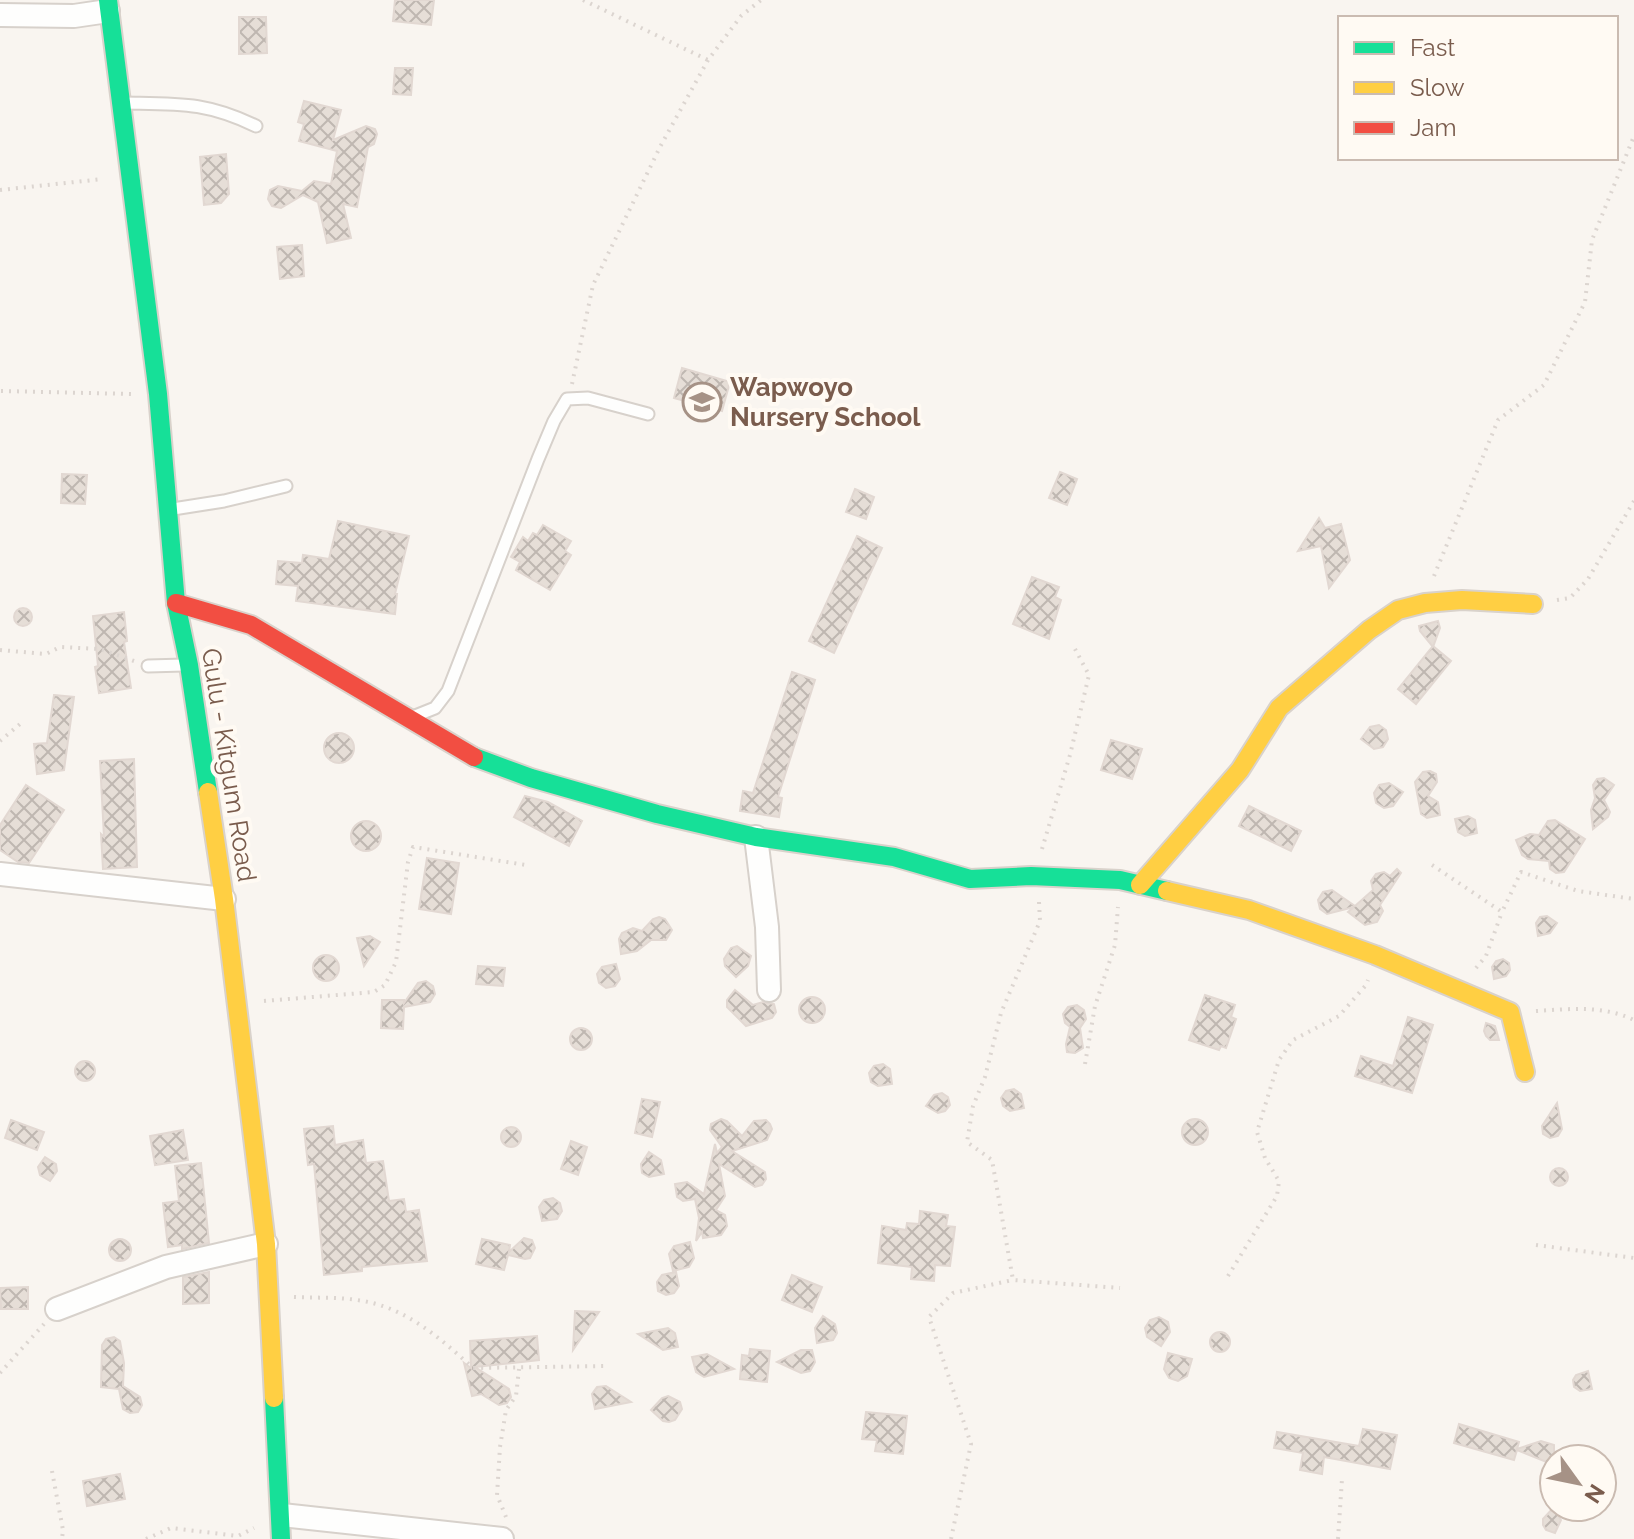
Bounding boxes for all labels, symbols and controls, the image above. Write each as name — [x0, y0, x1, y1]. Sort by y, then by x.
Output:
legend — [1338, 16, 1618, 160]
text: Fast — [1410, 33, 1455, 62]
text: Slow — [1410, 73, 1465, 102]
text: Jam — [1410, 113, 1456, 142]
place label: Wapwoyo Nursery School — [730, 372, 921, 432]
school or university icon: Wapwoyo Nursery School — [681, 381, 723, 423]
street label: Gulu - Kitgum Road — [196, 646, 262, 884]
north arrow — [1538, 1443, 1618, 1523]
text: N — [1579, 1480, 1610, 1508]

